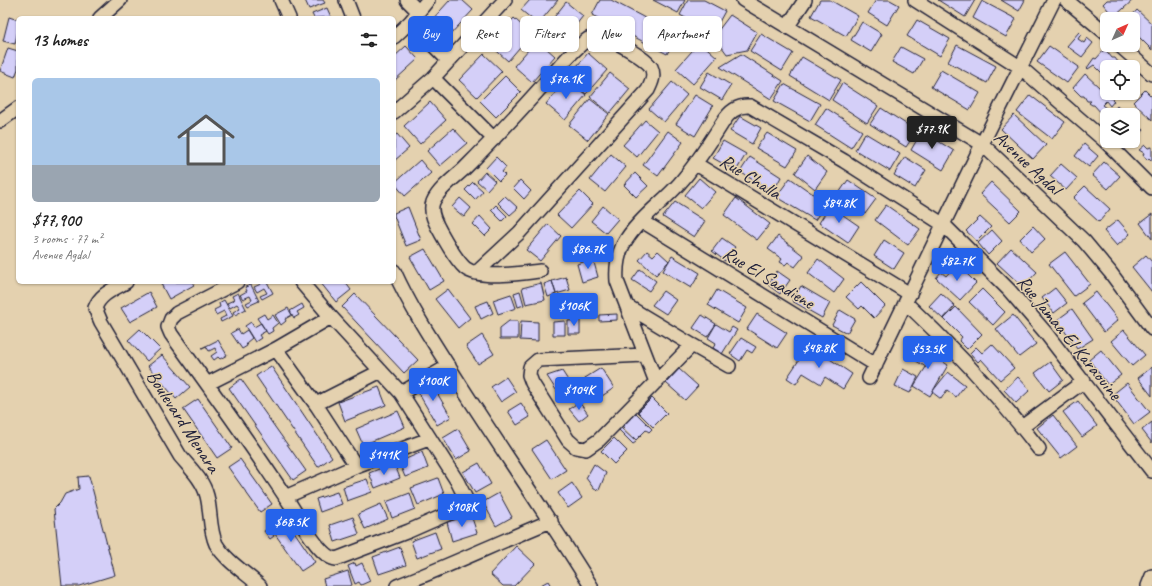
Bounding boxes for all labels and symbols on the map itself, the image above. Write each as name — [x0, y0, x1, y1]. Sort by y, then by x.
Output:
north arrow — [1100, 12, 1140, 52]
pin: $76.1K — [533, 66, 599, 100]
pin: $77.9K — [899, 116, 965, 150]
street label: Avenue Agdal — [989, 125, 1069, 203]
street label: Rue Challa — [715, 149, 787, 206]
pin: $84.8K — [806, 190, 872, 224]
pin: $86.7K — [555, 236, 621, 270]
street label: Rue El Saadiene — [718, 241, 820, 315]
pin: $82.7K — [924, 248, 990, 282]
street label: Rue Jamaa El Karaouine — [1012, 270, 1128, 406]
pin: $106K — [546, 293, 602, 327]
pin: $48.8K — [786, 335, 852, 369]
pin: $53.5K — [895, 336, 961, 370]
street label: Boulevard Menara — [141, 366, 226, 479]
pin: $100K — [405, 368, 461, 402]
pin: $104K — [551, 377, 607, 411]
pin: $141K — [356, 442, 412, 476]
pin: $108K — [434, 494, 490, 528]
pin: $68.5K — [258, 509, 324, 543]

